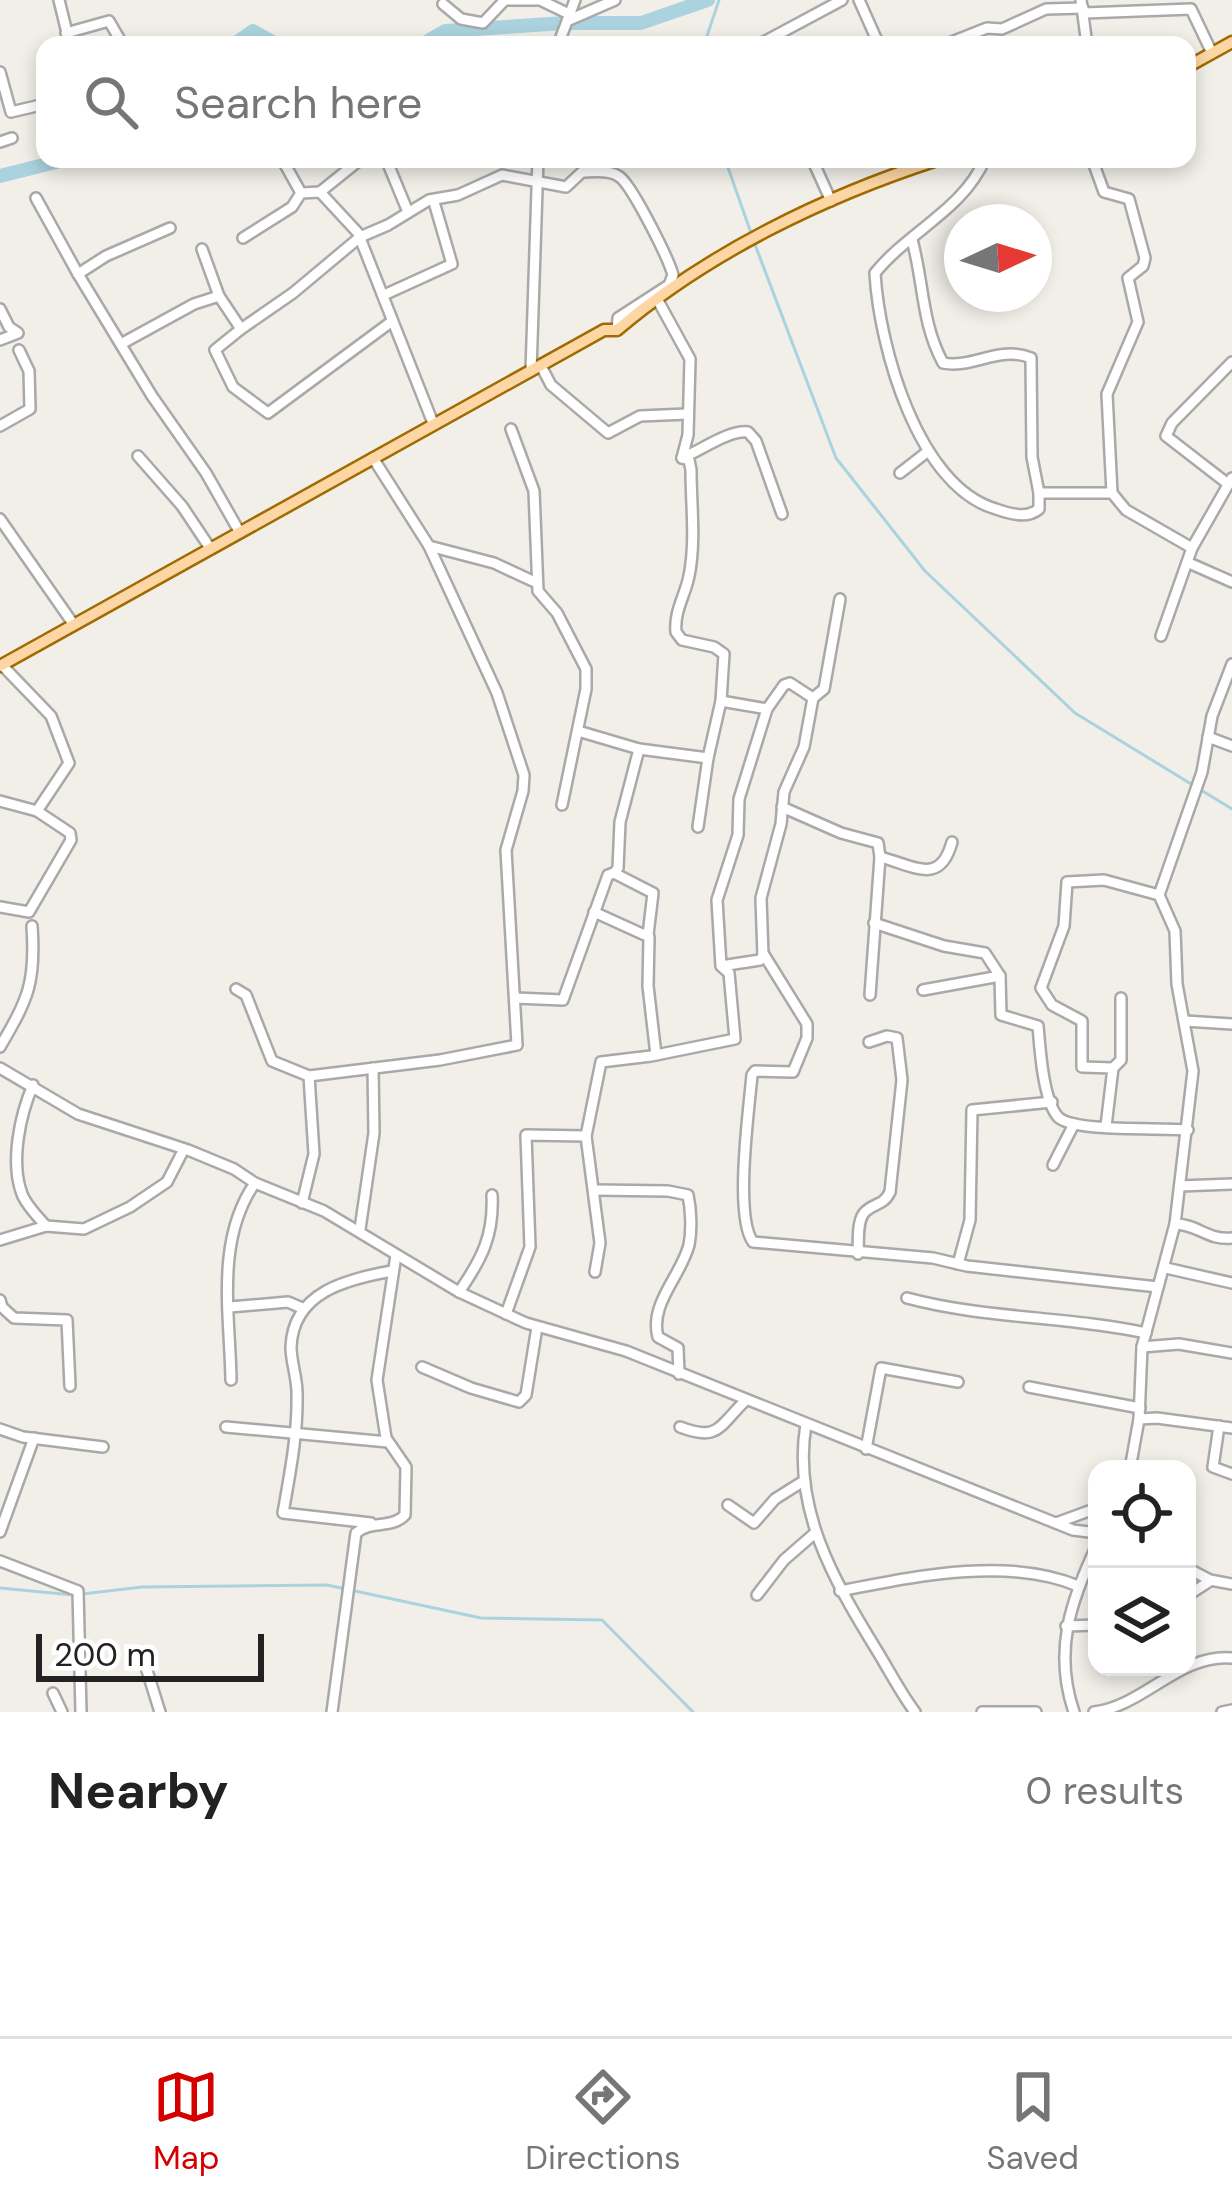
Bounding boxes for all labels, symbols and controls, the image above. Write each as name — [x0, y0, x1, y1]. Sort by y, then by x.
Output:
search box — [36, 36, 1196, 168]
icon: search — [78, 69, 144, 135]
text: Search here — [174, 73, 422, 132]
north arrow — [944, 204, 1052, 312]
map controls — [1088, 1460, 1196, 1676]
button: locate — [1088, 1460, 1196, 1568]
button: layers — [1088, 1568, 1196, 1676]
scale bar — [36, 1628, 264, 1681]
text: 200 m — [54, 1633, 156, 1676]
text: Nearby — [48, 1757, 229, 1824]
text: 0 results — [1026, 1765, 1184, 1816]
tab: Map — [153, 2064, 219, 2179]
tab: Directions — [525, 2064, 681, 2179]
tab: Saved — [987, 2064, 1079, 2179]

